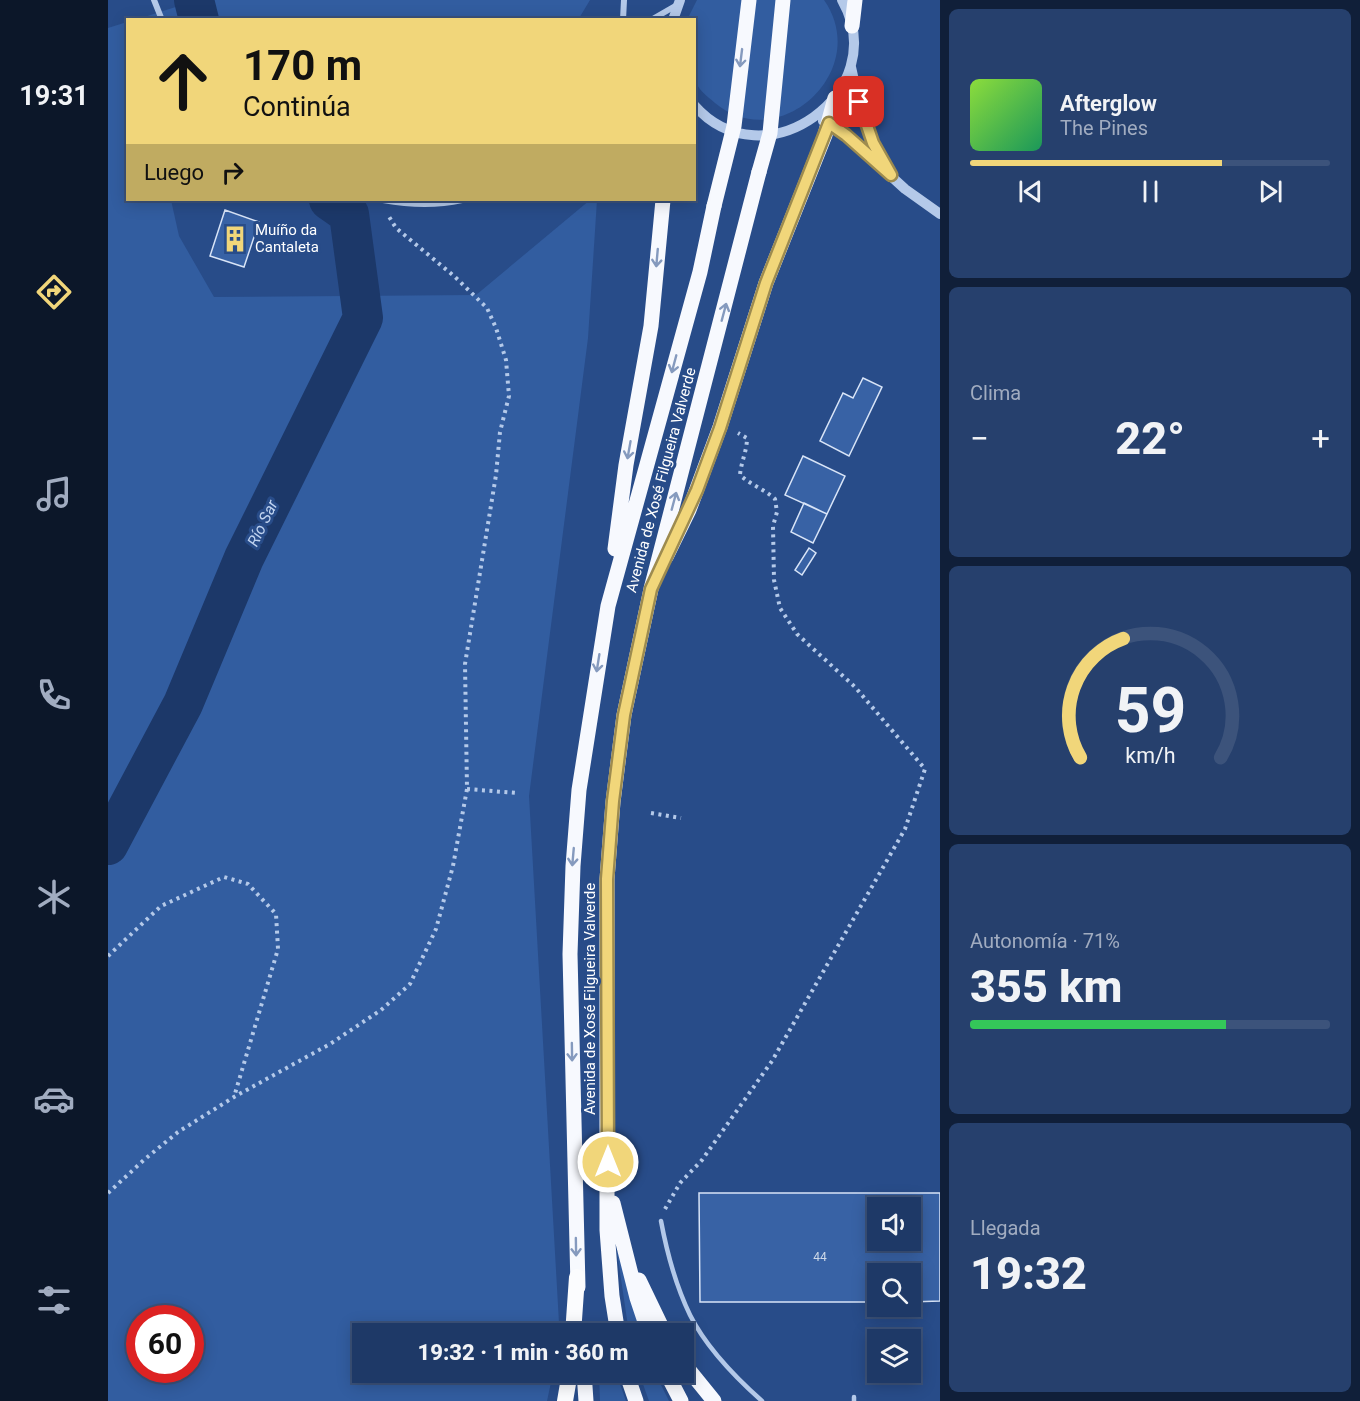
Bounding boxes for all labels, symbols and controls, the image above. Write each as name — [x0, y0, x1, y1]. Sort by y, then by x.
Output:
text: 170 m — [243, 41, 362, 90]
icon: ahead — [144, 42, 222, 120]
one-way arrow — [736, 48, 747, 67]
pin — [833, 76, 884, 127]
text: 19:31 — [19, 80, 89, 112]
icon: arrive — [842, 85, 875, 118]
text: Continúa — [243, 91, 351, 123]
text: Afterglow — [1060, 91, 1157, 116]
text: The Pines — [1060, 116, 1148, 140]
icon: right — [216, 156, 249, 189]
text: Luego — [144, 160, 204, 185]
icon: previous — [1014, 175, 1047, 208]
icon: pause — [1134, 175, 1167, 208]
icon: next — [1254, 175, 1287, 208]
place label: Muíño da Cantaleta — [255, 221, 319, 256]
building icon: Muíño da Cantaleta — [220, 224, 250, 254]
one-way arrow — [651, 247, 662, 267]
icon: directions — [33, 271, 75, 313]
one-way arrow — [719, 303, 730, 322]
one-way arrow — [668, 355, 679, 374]
street label: Avenida de Xosé Filgueira Valverde — [622, 365, 700, 594]
text: Clima — [970, 381, 1021, 405]
text: 22° — [1115, 412, 1185, 465]
text: − — [970, 419, 989, 458]
text: + — [1311, 419, 1330, 458]
one-way arrow — [623, 440, 634, 460]
icon: music — [33, 473, 75, 515]
one-way arrow — [669, 492, 680, 511]
water label: Río Sar — [243, 496, 282, 549]
one-way arrow — [593, 653, 604, 673]
icon: phone — [33, 674, 75, 716]
text: 59 — [1114, 674, 1186, 747]
text: km/h — [1125, 743, 1175, 768]
one-way arrow — [567, 846, 578, 866]
icon: climate — [33, 876, 75, 918]
street label: Avenida de Xosé Filgueira Valverde — [581, 883, 599, 1115]
text: Autonomía · 71% — [970, 929, 1120, 953]
text: 355 km — [970, 960, 1122, 1013]
one-way arrow — [566, 1041, 578, 1061]
icon: car — [33, 1078, 75, 1120]
position arrow — [576, 1130, 640, 1194]
map controls — [867, 1197, 921, 1383]
button: sound — [867, 1197, 921, 1251]
text: Llegada — [970, 1216, 1041, 1240]
one-way arrow — [571, 1236, 582, 1256]
text: 19:32 — [970, 1247, 1087, 1300]
house number: 44 — [813, 1250, 827, 1264]
button: search — [867, 1263, 921, 1317]
icon: filters — [33, 1279, 75, 1321]
speed limit sign: 60 — [126, 1305, 204, 1383]
button: layers — [867, 1329, 921, 1383]
text: 19:32 · 1 min · 360 m — [418, 1340, 628, 1365]

